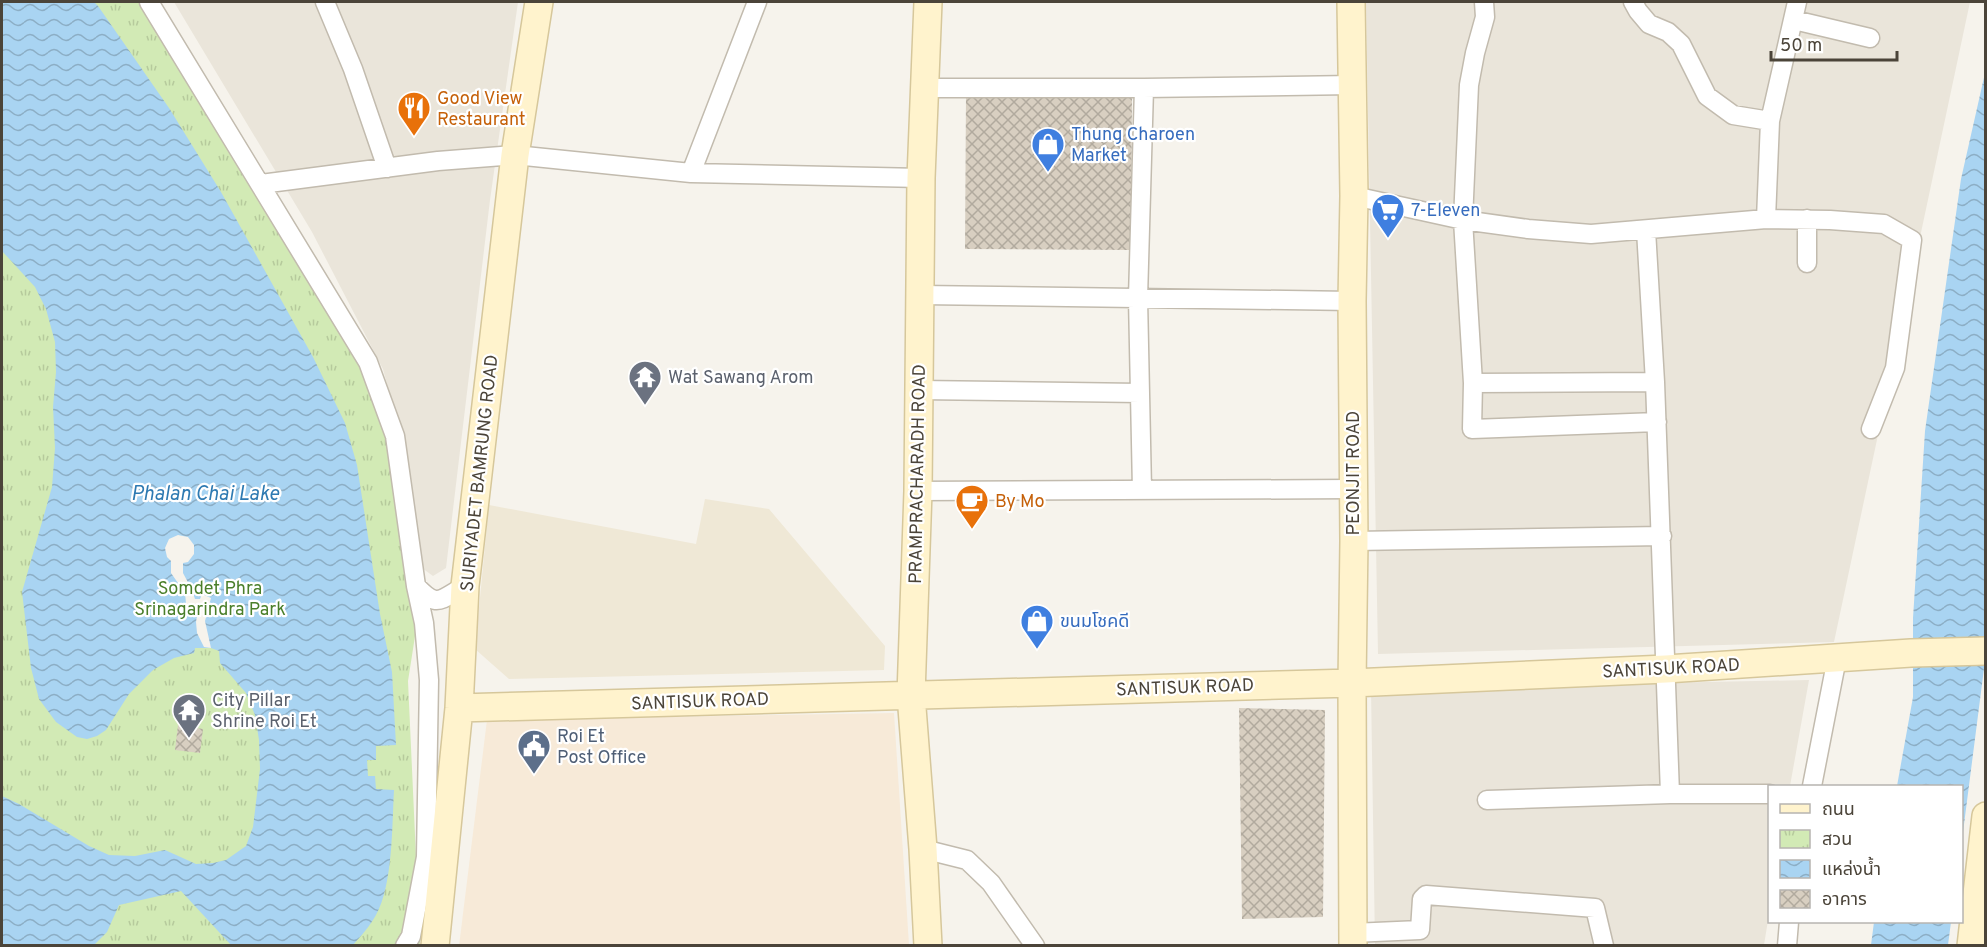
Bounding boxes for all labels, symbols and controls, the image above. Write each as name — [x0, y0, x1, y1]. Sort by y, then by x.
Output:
scale bar — [1771, 24, 1897, 62]
text: 50 m — [1780, 35, 1822, 58]
place label: Good View Restaurant — [437, 88, 526, 132]
restaurant icon: Good View Restaurant — [396, 90, 432, 137]
place label: Thung Charoen Market — [1071, 124, 1195, 168]
shop icon: Thung Charoen Market — [1030, 126, 1066, 173]
supermarket icon: 7-Eleven — [1370, 192, 1406, 239]
place label: 7-Eleven — [1411, 200, 1480, 223]
street label: SURIYADET BAMRUNG ROAD — [457, 354, 504, 593]
temple icon: Wat Sawang Arom — [627, 359, 663, 406]
street label: PRAMPRACHARADH ROAD — [905, 364, 932, 584]
place label: Wat Sawang Arom — [668, 367, 813, 390]
street label: PEONJIT ROAD — [1343, 411, 1366, 535]
water label: Phalan Chai Lake — [131, 482, 280, 508]
cafe icon: By Mo — [954, 483, 990, 530]
place label: By Mo — [995, 491, 1045, 514]
park label: Somdet Phra Srinagarindra Park — [134, 578, 286, 622]
shop icon: ขนมโชคดี — [1019, 603, 1055, 650]
place label: ขนมโชคดี — [1060, 611, 1129, 634]
street label: SANTISUK ROAD — [1602, 654, 1741, 685]
street label: SANTISUK ROAD — [1116, 675, 1254, 702]
street label: SANTISUK ROAD — [631, 689, 769, 716]
place label: City Pillar Shrine Roi Et — [212, 690, 317, 734]
temple icon: City Pillar Shrine Roi Et — [171, 692, 207, 739]
place label: Roi Et Post Office — [557, 726, 646, 770]
public building icon: Roi Et Post Office — [516, 728, 552, 775]
legend — [1768, 785, 1963, 923]
text: ถนน — [1822, 799, 1855, 822]
text: สวน — [1822, 829, 1852, 852]
text: แหล่งน้ำ — [1822, 856, 1881, 882]
text: อาคาร — [1822, 889, 1867, 912]

